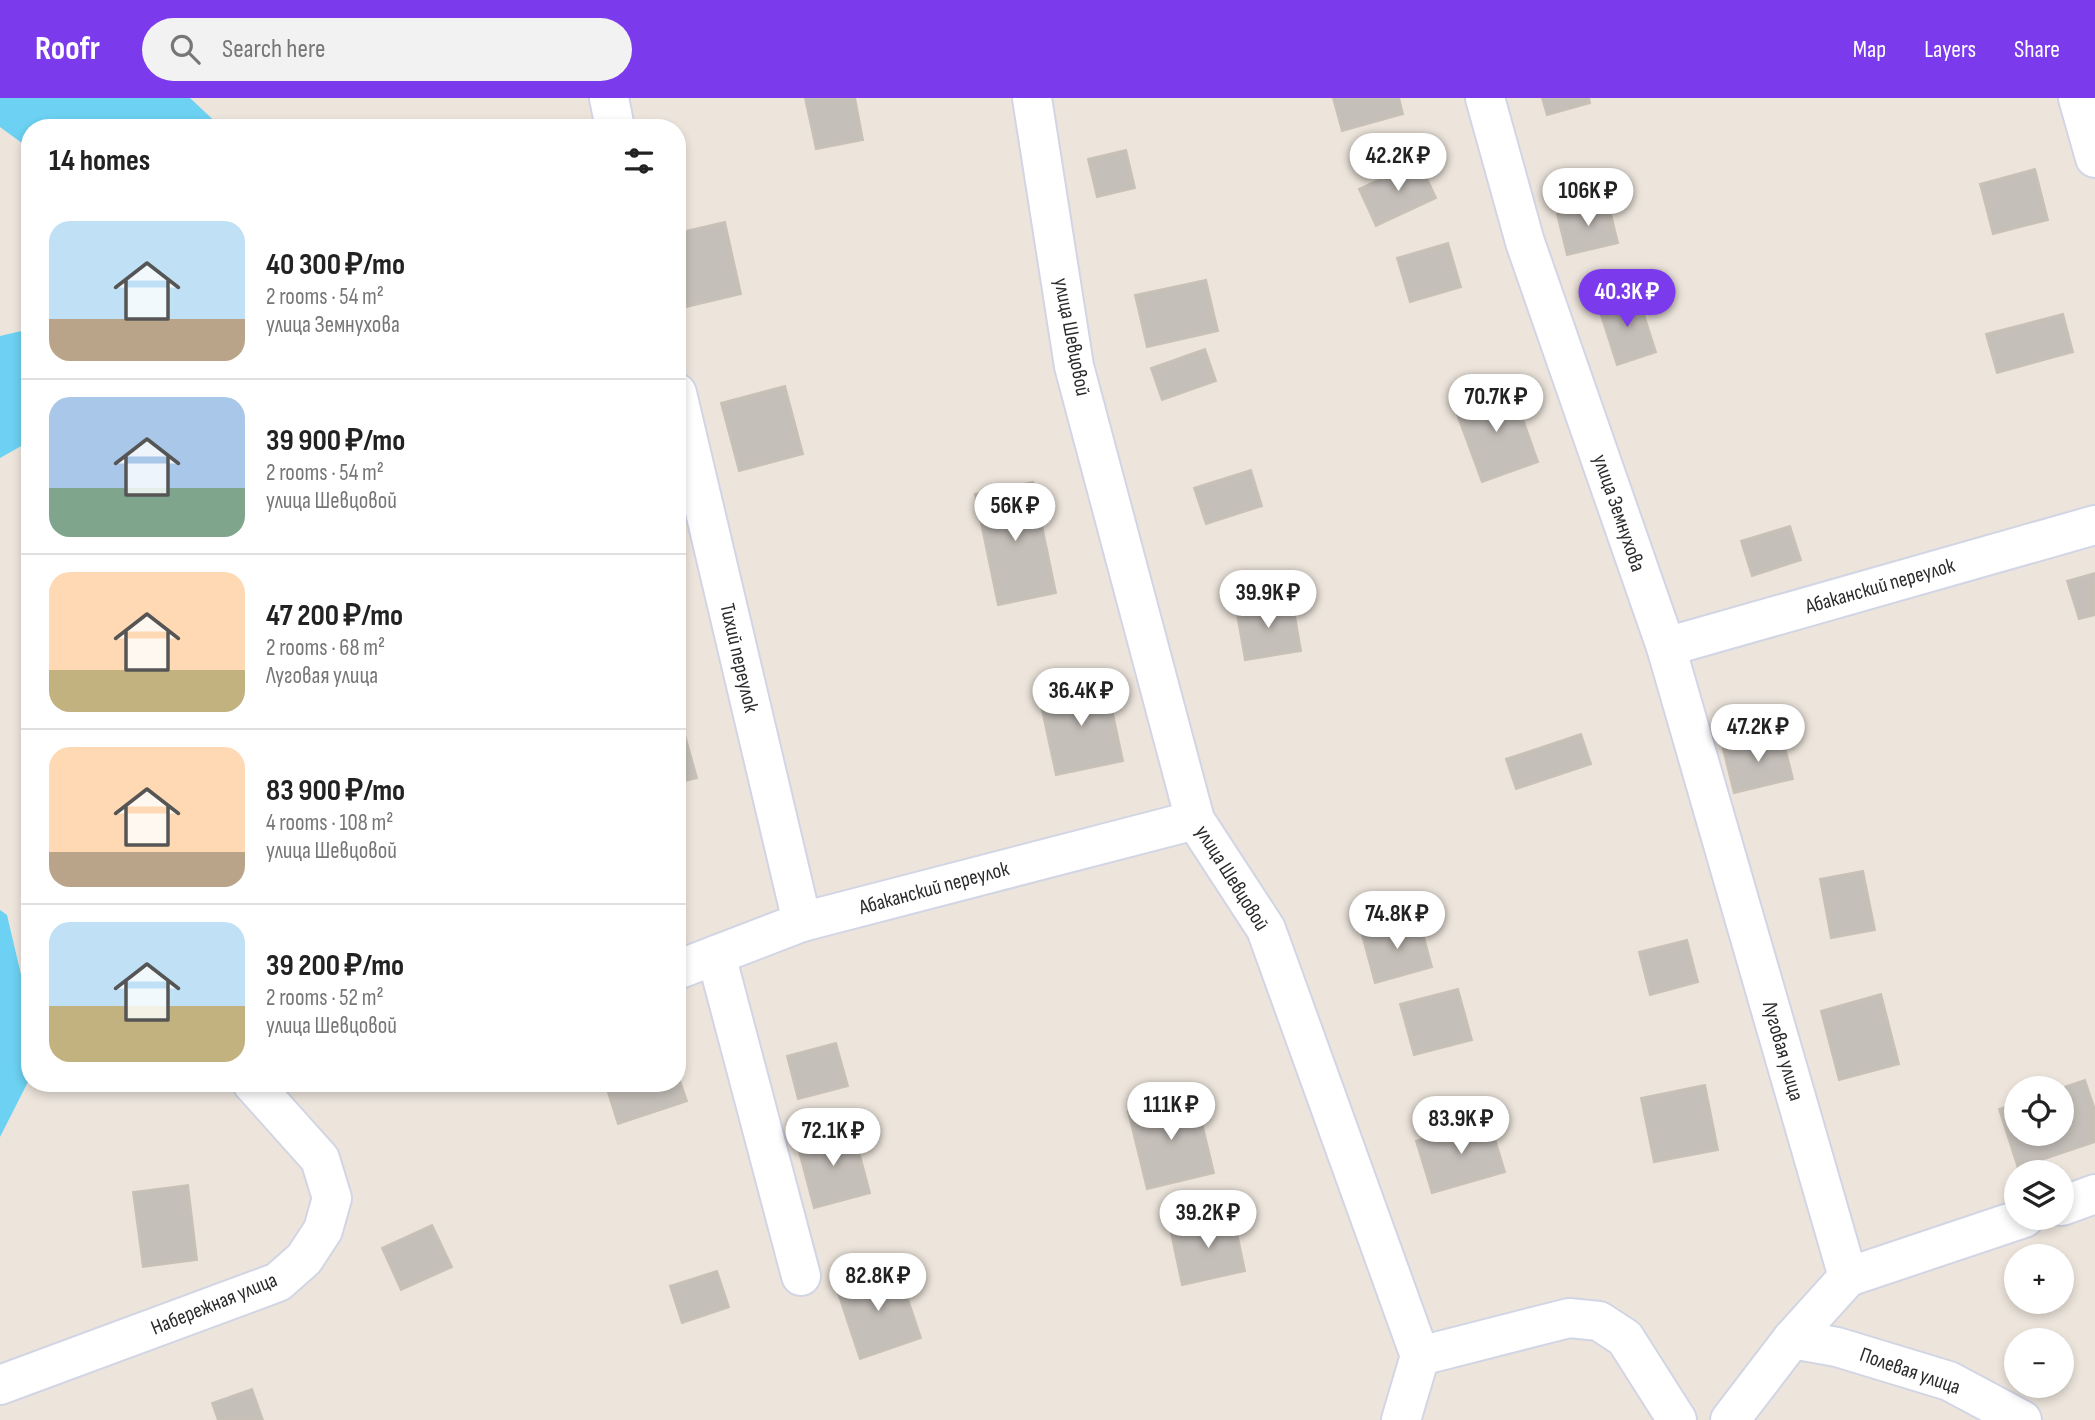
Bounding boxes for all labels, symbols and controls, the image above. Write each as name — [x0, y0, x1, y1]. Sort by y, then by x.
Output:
search box — [142, 18, 632, 81]
text: Roofr — [35, 29, 100, 69]
icon: search — [166, 30, 204, 68]
text: Search here — [222, 34, 325, 65]
text: Map — [1853, 35, 1886, 64]
text: Layers — [1924, 35, 1976, 64]
text: Share — [2014, 35, 2060, 64]
pin: 42.2K ₽ — [1333, 134, 1463, 193]
icon: filters — [620, 142, 658, 180]
text: 42.2K ₽ — [1366, 142, 1430, 170]
text: 14 homes — [49, 143, 150, 179]
pin: 106K ₽ — [1531, 169, 1645, 228]
text: 106K ₽ — [1558, 177, 1618, 205]
text: 40 300 ₽/mo — [266, 247, 405, 283]
icon: home — [105, 249, 189, 333]
pin: 40.3K ₽ — [1562, 270, 1692, 329]
street label: улица Шевцовой — [1048, 276, 1096, 398]
text: 40.3K ₽ — [1595, 278, 1659, 306]
text: 2 rooms · 54 m² — [266, 283, 384, 311]
text: улица Земнухова — [266, 311, 400, 339]
pin: 70.7K ₽ — [1431, 374, 1561, 434]
text: 70.7K ₽ — [1464, 383, 1528, 411]
text: 39 900 ₽/mo — [266, 423, 405, 459]
icon: home — [105, 425, 189, 509]
street label: улица Земнухова — [1587, 451, 1651, 575]
text: 2 rooms · 54 m² — [266, 459, 384, 487]
pin: 56K ₽ — [966, 484, 1064, 543]
text: улица Шевцовой — [266, 487, 397, 515]
text: 56K ₽ — [990, 492, 1040, 520]
street label: Абаканский переулок — [1802, 553, 1958, 620]
pin: 39.9K ₽ — [1203, 570, 1333, 630]
text: 39.9K ₽ — [1236, 579, 1301, 607]
text: 47 200 ₽/mo — [266, 598, 403, 634]
icon: home — [105, 600, 189, 684]
street label: Тихий переулок — [714, 601, 764, 715]
text: 2 rooms · 68 m² — [266, 634, 385, 662]
text: Луговая улица — [266, 662, 378, 690]
pin: 36.4K ₽ — [1016, 668, 1146, 728]
text: 36.4K ₽ — [1048, 677, 1114, 705]
pin: 47.2K ₽ — [1693, 704, 1823, 764]
text: 47.2K ₽ — [1727, 713, 1789, 741]
text: 83 900 ₽/mo — [266, 773, 405, 809]
icon: home — [105, 775, 189, 859]
text: 4 rooms · 108 m² — [266, 809, 393, 837]
street label: улица Шевцовой — [1190, 821, 1274, 935]
text: улица Шевцовой — [266, 837, 397, 865]
street label: Абаканский переулок — [855, 856, 1012, 920]
pin: 74.8K ₽ — [1332, 892, 1462, 951]
text: 74.8K ₽ — [1365, 900, 1429, 928]
text: 39 200 ₽/mo — [266, 948, 404, 984]
icon: home — [105, 950, 189, 1034]
text: 2 rooms · 52 m² — [266, 984, 384, 1012]
street label: Луговая улица — [1757, 997, 1809, 1104]
text: улица Шевцовой — [266, 1012, 397, 1040]
map controls — [2004, 1076, 2074, 1398]
button: locate — [2004, 1076, 2074, 1146]
pin: 111K ₽ — [1114, 1082, 1228, 1142]
text: 111K ₽ — [1143, 1091, 1199, 1119]
pin: 83.9K ₽ — [1396, 1096, 1526, 1156]
text: 83.9K ₽ — [1428, 1105, 1494, 1133]
pin: 72.1K ₽ — [768, 1108, 898, 1168]
text: 72.1K ₽ — [801, 1117, 865, 1145]
button: layers — [2004, 1160, 2074, 1230]
pin: 39.2K ₽ — [1143, 1190, 1273, 1250]
text: 39.2K ₽ — [1176, 1199, 1240, 1227]
button: + — [2004, 1244, 2074, 1314]
pin: 82.8K ₽ — [813, 1254, 943, 1313]
text: 82.8K ₽ — [845, 1262, 911, 1290]
street label: Набережная улица — [147, 1267, 281, 1341]
button: − — [2004, 1328, 2074, 1398]
street label: Полевая улица — [1856, 1342, 1964, 1400]

